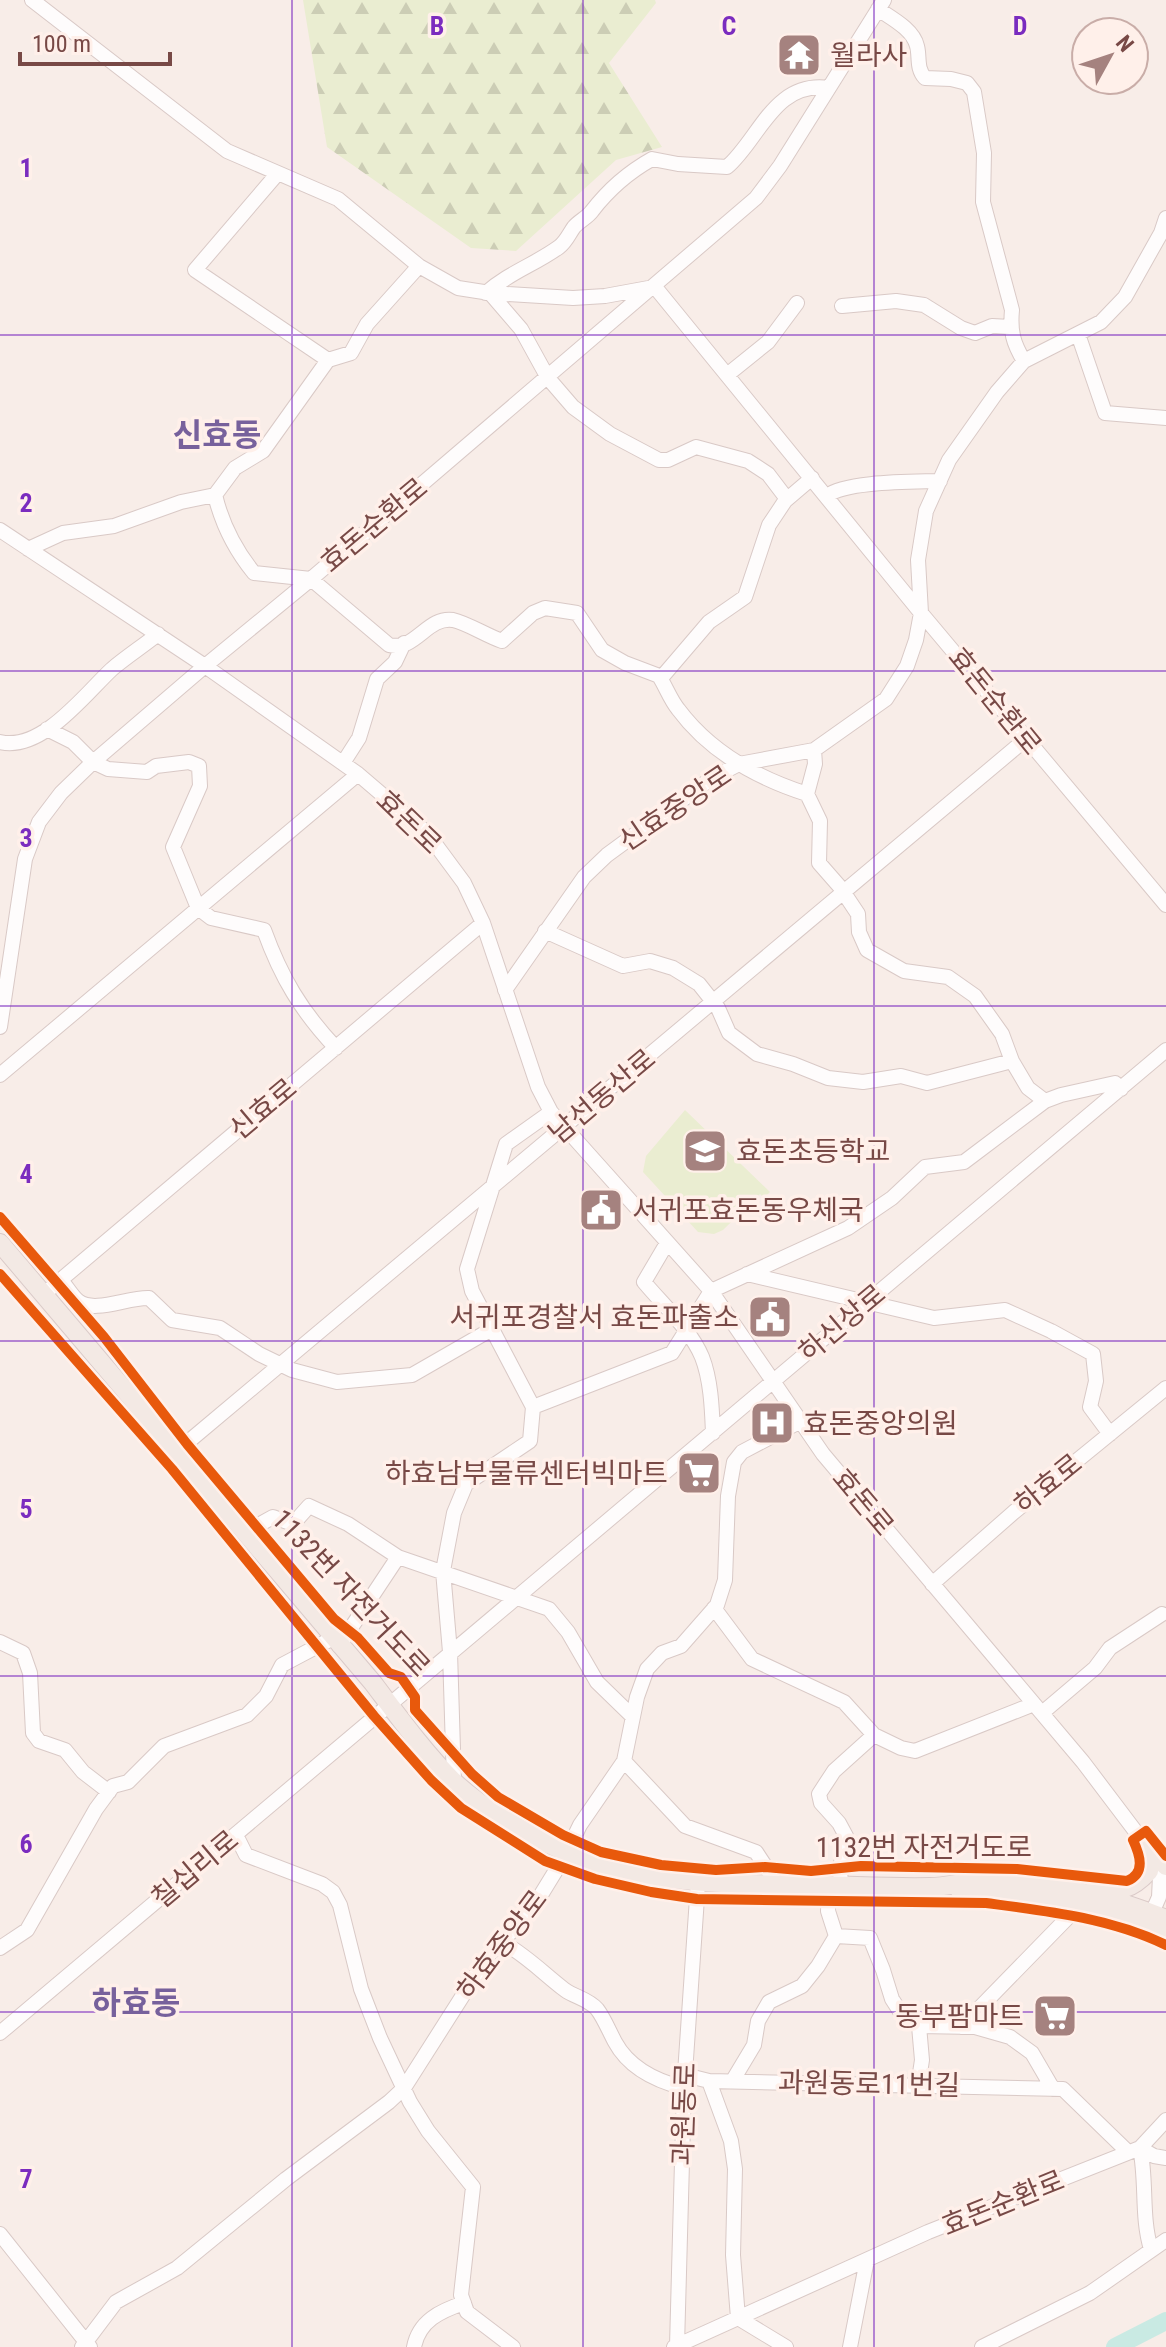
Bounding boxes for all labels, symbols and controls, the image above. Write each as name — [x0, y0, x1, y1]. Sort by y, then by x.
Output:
text: B — [430, 11, 444, 41]
text: C — [722, 11, 737, 41]
text: D — [1013, 11, 1027, 41]
scale bar — [20, 16, 170, 66]
north arrow — [1070, 16, 1150, 96]
text: 100 m — [32, 30, 91, 58]
text: N — [1111, 30, 1139, 57]
temple icon: 월라사 — [775, 31, 823, 79]
place label: 월라사 — [830, 39, 907, 72]
text: 1 — [19, 153, 33, 183]
district label: 신효동 — [173, 416, 261, 454]
street label: 효돈순환로 — [314, 471, 434, 579]
text: 2 — [19, 488, 33, 518]
street label: 효돈순환로 — [942, 641, 1048, 761]
street label: 신효중앙로 — [612, 758, 738, 858]
street label: 효돈로 — [370, 783, 448, 861]
text: 3 — [19, 823, 33, 853]
street label: 남선동산로 — [542, 1042, 662, 1150]
street label: 신효로 — [223, 1072, 303, 1146]
school or university icon: 효돈초등학교 — [681, 1127, 729, 1175]
place label: 효돈초등학교 — [736, 1135, 891, 1168]
text: 4 — [19, 1159, 33, 1189]
public building icon: 서귀포효돈동우체국 — [577, 1186, 625, 1234]
place label: 서귀포효돈동우체국 — [632, 1194, 864, 1227]
street label: 하신상로 — [792, 1277, 892, 1369]
public building icon: 서귀포경찰서 효돈파출소 — [746, 1293, 794, 1341]
place label: 서귀포경찰서 효돈파출소 — [449, 1301, 739, 1334]
hospital icon: 효돈중앙의원 — [748, 1399, 796, 1447]
place label: 효돈중앙의원 — [803, 1407, 958, 1440]
street label: 하효로 — [1008, 1447, 1088, 1521]
supermarket icon: 하효남부물류센터빅마트 — [675, 1449, 723, 1497]
place label: 하효남부물류센터빅마트 — [385, 1457, 668, 1490]
street label: 효돈로 — [826, 1462, 900, 1542]
text: 5 — [19, 1494, 33, 1524]
street label: 1132번 자전거도로 — [265, 1503, 437, 1683]
street label: 칠십리로 — [145, 1823, 245, 1915]
text: 6 — [19, 1829, 33, 1859]
street label: 1132번 자전거도로 — [816, 1831, 1032, 1864]
street label: 하효중앙로 — [450, 1884, 554, 2006]
district label: 하효동 — [92, 1984, 180, 2022]
supermarket icon: 동부팜마트 — [1031, 1992, 1079, 2040]
place label: 동부팜마트 — [895, 2000, 1024, 2033]
street label: 과원동로 — [666, 2062, 702, 2166]
street label: 과원동로11번길 — [778, 2066, 960, 2102]
text: 7 — [19, 2164, 33, 2194]
street label: 효돈순환로 — [937, 2164, 1069, 2242]

